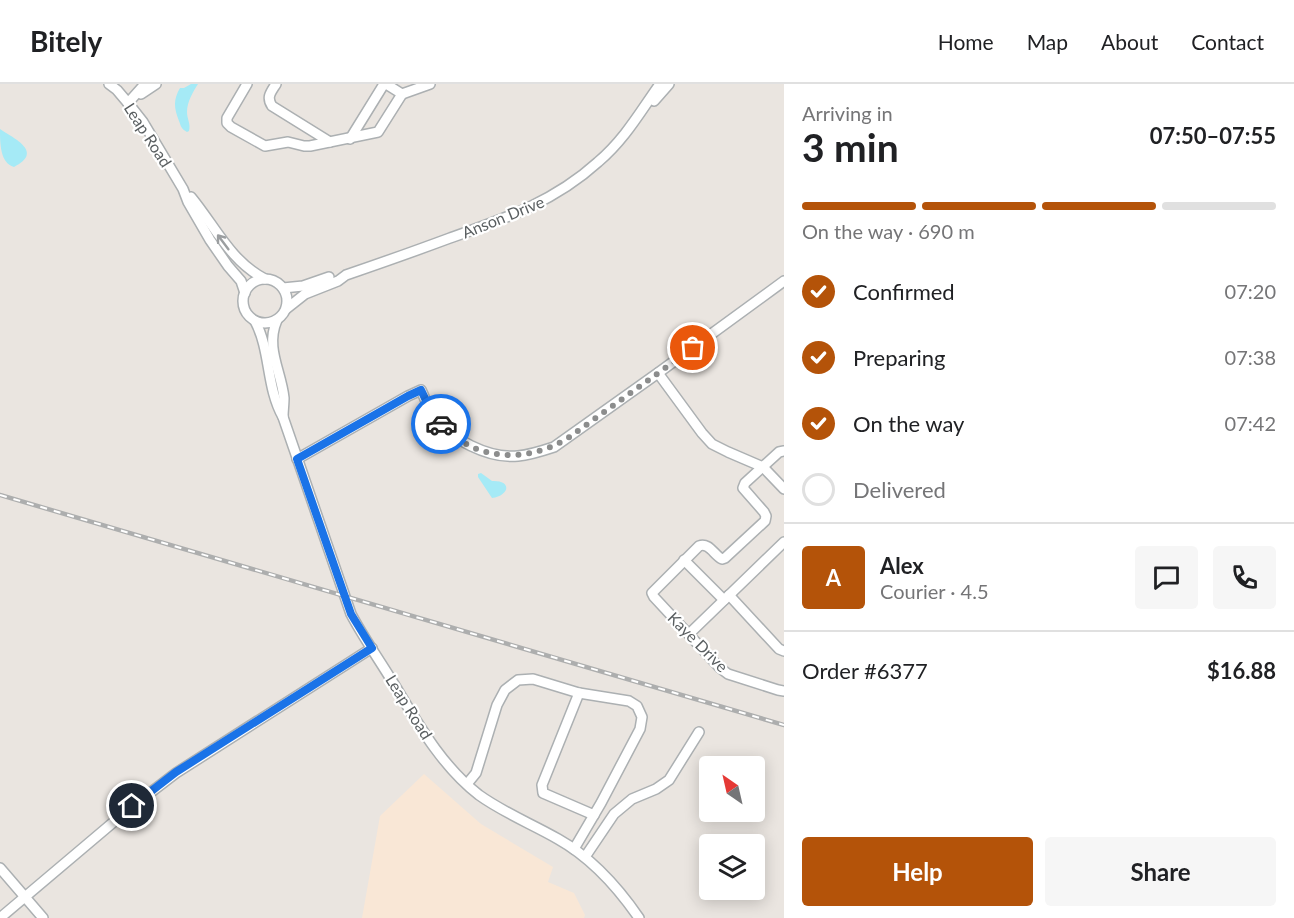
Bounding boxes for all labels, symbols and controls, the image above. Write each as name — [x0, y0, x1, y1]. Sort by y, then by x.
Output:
text: Bitely — [30, 24, 102, 58]
text: Home — [938, 29, 994, 54]
text: Map — [1027, 29, 1068, 54]
text: About — [1101, 29, 1158, 54]
text: Contact — [1191, 29, 1264, 54]
street label: Leap Road — [121, 99, 176, 170]
text: Arriving in — [802, 101, 893, 125]
text: 07:50–07:55 — [1150, 122, 1276, 149]
text: 3 min — [802, 124, 899, 170]
street label: Anson Drive — [459, 191, 547, 242]
text: On the way · 690 m — [802, 219, 975, 243]
one-way arrow — [217, 234, 229, 250]
icon: check — [802, 275, 835, 308]
text: Confirmed — [853, 278, 955, 305]
text: 07:20 — [1225, 279, 1276, 303]
pin — [667, 322, 718, 373]
icon: bag — [676, 331, 709, 364]
icon: check — [802, 341, 835, 374]
text: Preparing — [853, 344, 945, 371]
text: 07:38 — [1225, 345, 1276, 369]
courier — [411, 394, 471, 454]
icon: check — [802, 407, 835, 440]
icon: car — [425, 408, 458, 441]
text: On the way — [853, 410, 964, 437]
text: 07:42 — [1225, 411, 1276, 435]
text: Delivered — [853, 476, 946, 503]
button: chat — [1135, 546, 1198, 609]
button: phone — [1213, 546, 1276, 609]
text: Alex — [880, 552, 924, 579]
text: A — [826, 564, 841, 591]
text: Courier · 4.5 — [880, 579, 989, 603]
street label: Kaye Drive — [664, 608, 732, 676]
text: Order #6377 — [802, 657, 928, 684]
text: $16.88 — [1207, 657, 1276, 684]
street label: Leap Road — [382, 671, 437, 743]
north arrow — [699, 756, 765, 822]
map controls — [699, 756, 765, 900]
pin — [106, 780, 157, 831]
icon: home — [115, 789, 148, 822]
button: layers — [699, 834, 765, 900]
button: Help — [802, 837, 1033, 906]
button: Share — [1045, 837, 1276, 906]

